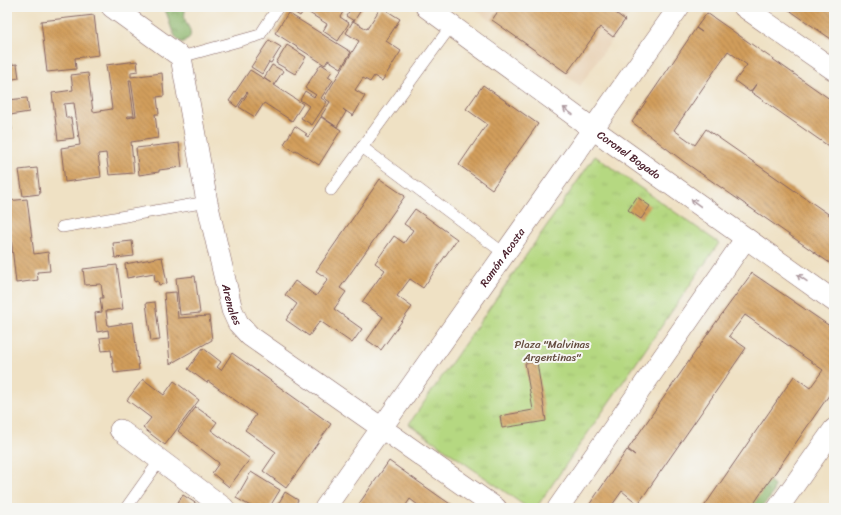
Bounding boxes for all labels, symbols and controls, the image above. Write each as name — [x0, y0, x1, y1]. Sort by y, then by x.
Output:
one-way arrow — [562, 107, 573, 115]
street label: Coronel Bogado — [593, 125, 665, 184]
one-way arrow — [691, 199, 702, 207]
street label: Ramón Acosta — [475, 223, 530, 291]
one-way arrow — [797, 274, 808, 282]
street label: Arenales — [217, 281, 248, 329]
park label: Plaza "Malvinas Argentinas" — [514, 335, 590, 367]

